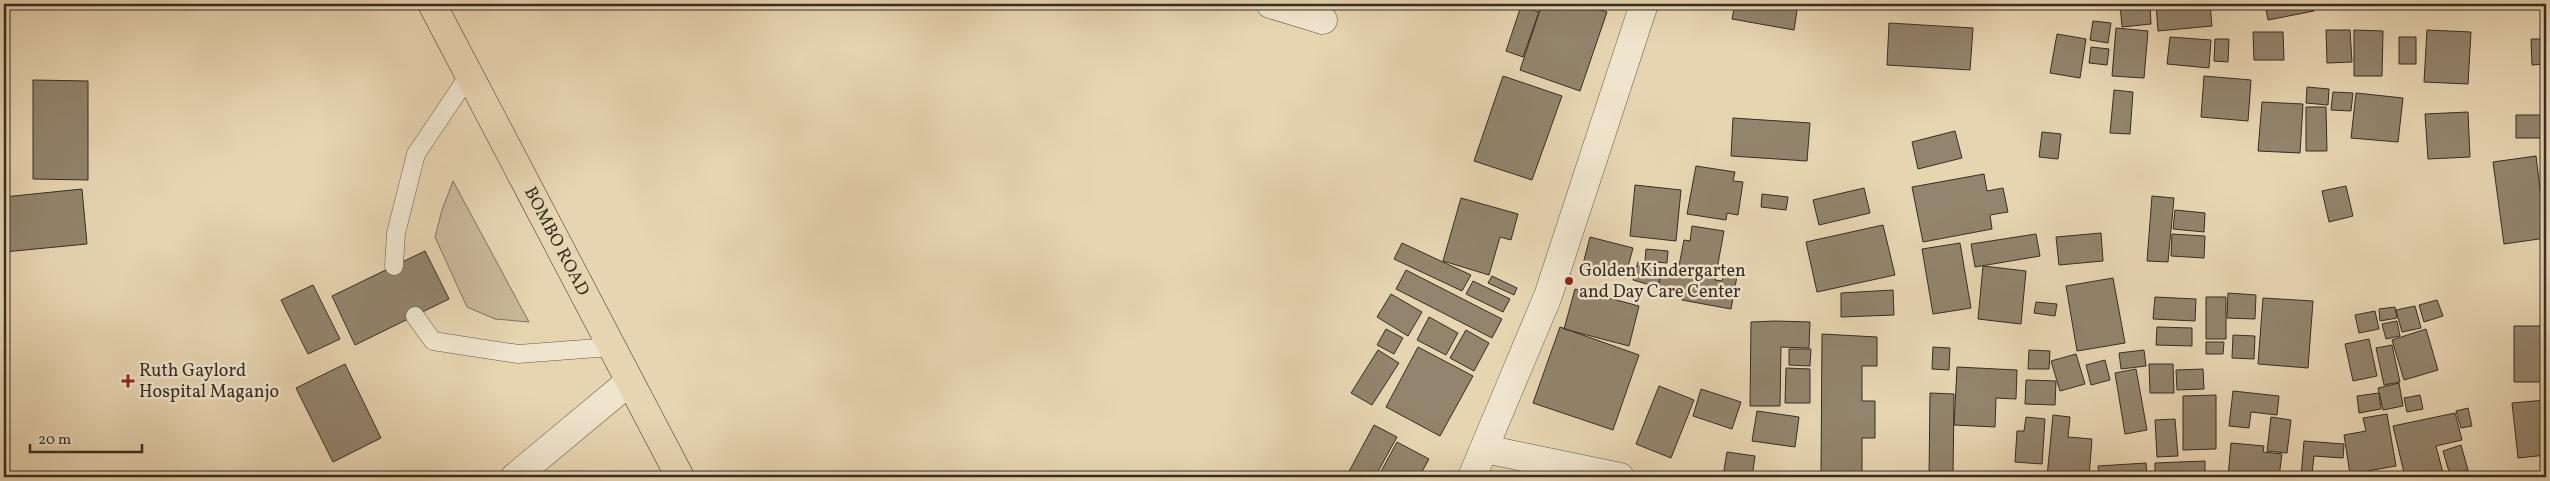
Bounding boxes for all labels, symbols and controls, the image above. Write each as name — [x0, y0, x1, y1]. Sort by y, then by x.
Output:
street label: BOMBO ROAD — [517, 182, 595, 300]
place label: Golden Kindergarten and Day Care Center — [1579, 259, 1746, 305]
marker: Golden Kindergarten and Day Care Center — [1563, 275, 1575, 287]
place label: Ruth Gaylord Hospital Maganjo — [139, 359, 279, 405]
marker: Ruth Gaylord Hospital Maganjo — [121, 374, 135, 388]
scale bar — [30, 421, 142, 453]
text: 20 m — [38, 430, 71, 451]

